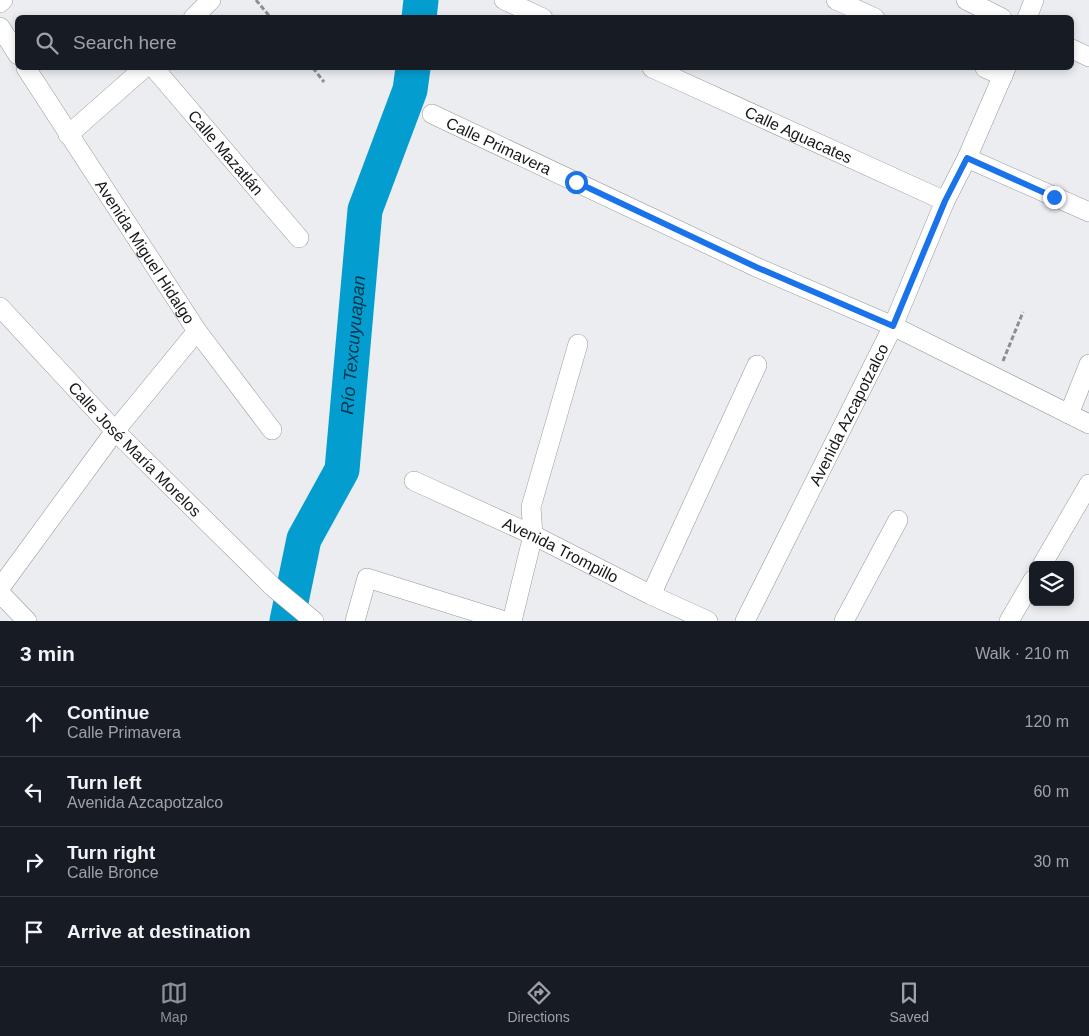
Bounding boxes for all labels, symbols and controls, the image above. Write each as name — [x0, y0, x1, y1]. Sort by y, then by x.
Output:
search box — [15, 15, 1074, 70]
icon: search — [33, 29, 61, 57]
text: Search here — [73, 32, 177, 53]
street label: Calle Aguacates — [742, 103, 855, 167]
street label: Calle Mazatlán — [185, 107, 266, 199]
street label: Calle Primavera — [444, 114, 554, 178]
route start — [565, 171, 588, 194]
street label: Avenida Miguel Hidalgo — [92, 177, 198, 327]
route end — [1043, 186, 1066, 209]
water label: Río Texcuyuapan — [337, 275, 369, 415]
street label: Avenida Azcapotzalco — [806, 341, 892, 488]
street label: Calle José María Morelos — [65, 379, 204, 520]
street label: Avenida Trompillo — [500, 514, 621, 586]
map controls — [1029, 561, 1074, 606]
button: layers — [1029, 561, 1074, 606]
text: 3 min — [20, 642, 75, 665]
text: Walk · 210 m — [975, 645, 1069, 662]
text: Continue — [67, 702, 149, 723]
icon: ahead — [20, 708, 48, 736]
text: 120 m — [1025, 713, 1069, 730]
text: Calle Primavera — [67, 724, 181, 741]
text: Turn left — [67, 772, 142, 793]
icon: left — [20, 778, 48, 806]
text: 60 m — [1033, 783, 1069, 800]
text: Avenida Azcapotzalco — [67, 794, 223, 811]
text: Turn right — [67, 842, 155, 863]
icon: right — [20, 848, 48, 876]
text: 30 m — [1033, 853, 1069, 870]
text: Calle Bronce — [67, 864, 159, 881]
icon: arrive — [20, 918, 48, 946]
text: Arrive at destination — [67, 921, 251, 942]
tab: Map — [160, 979, 188, 1025]
tab: Directions — [508, 979, 570, 1025]
tab: Saved — [889, 979, 929, 1025]

